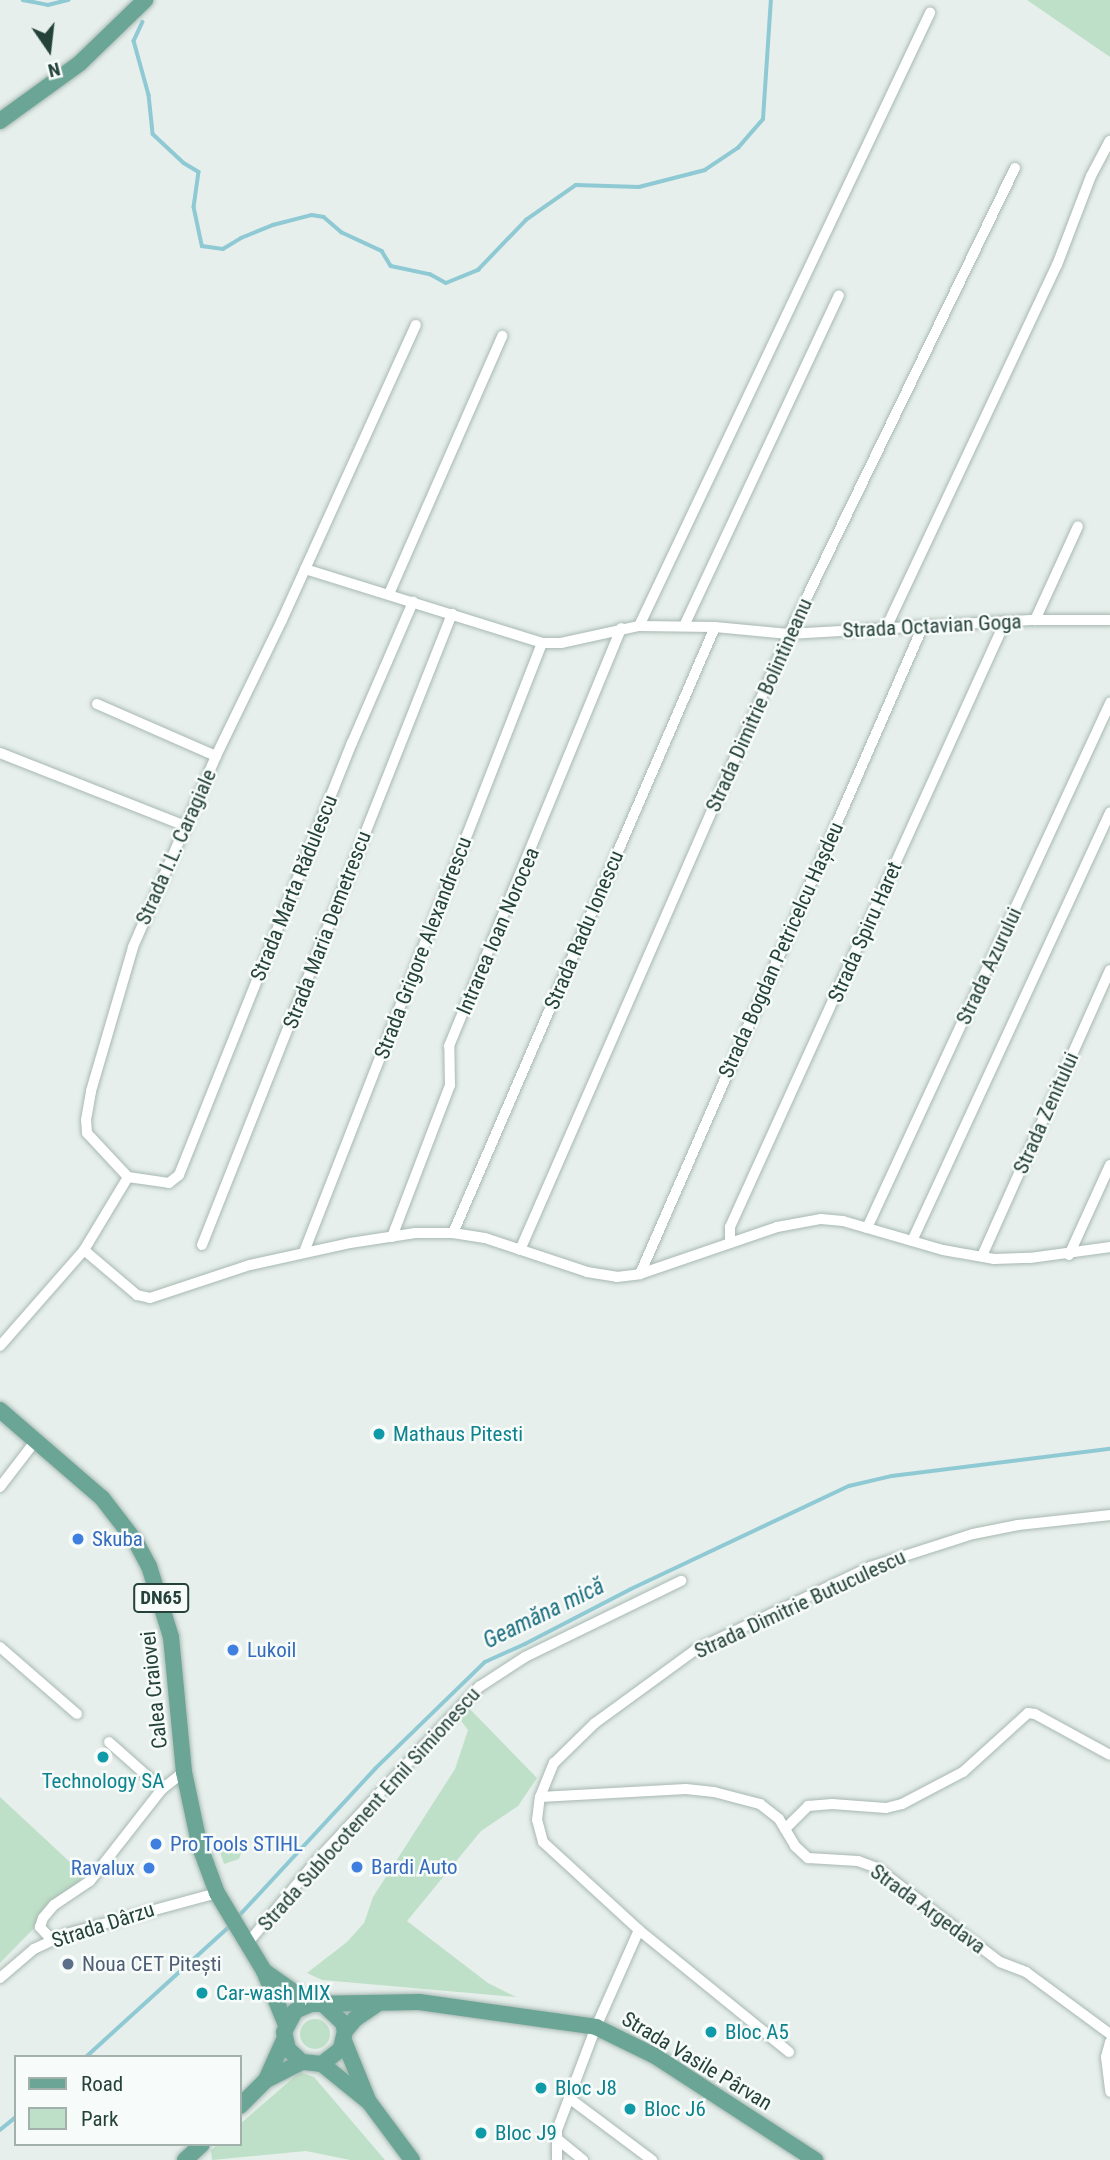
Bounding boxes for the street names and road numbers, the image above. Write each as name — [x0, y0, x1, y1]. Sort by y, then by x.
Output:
street label: Strada Dimitrie Bolintineanu — [700, 594, 818, 816]
street label: Strada Octavian Goga — [842, 609, 1022, 643]
street label: Strada I.L. Caragiale — [130, 765, 222, 929]
street label: Strada Marta Rădulescu — [245, 791, 343, 985]
street label: Strada Bogdan Petricelcu Hașdeu — [713, 818, 849, 1082]
street label: Strada Maria Demetrescu — [278, 828, 376, 1032]
street label: Strada Grigore Alexandrescu — [369, 833, 477, 1063]
street label: Intrarea Ioan Norocea — [451, 844, 545, 1018]
street label: Strada Radu Ionescu — [539, 847, 629, 1013]
street label: Strada Spiru Haret — [823, 858, 907, 1006]
street label: Strada Azurului — [951, 903, 1027, 1029]
street label: Strada Zenitului — [1008, 1048, 1084, 1178]
street label: Strada Dimitrie Butuculescu — [690, 1544, 910, 1664]
road number: DN65 — [133, 1582, 189, 1614]
street label: Calea Craiovei — [135, 1630, 173, 1750]
street label: Strada Sublocotenent Emil Simionescu — [253, 1682, 485, 1936]
street label: Strada Argedava — [866, 1859, 990, 1959]
street label: Strada Dârzu — [49, 1897, 157, 1953]
street label: Strada Vasile Pârvan — [617, 2006, 777, 2116]

